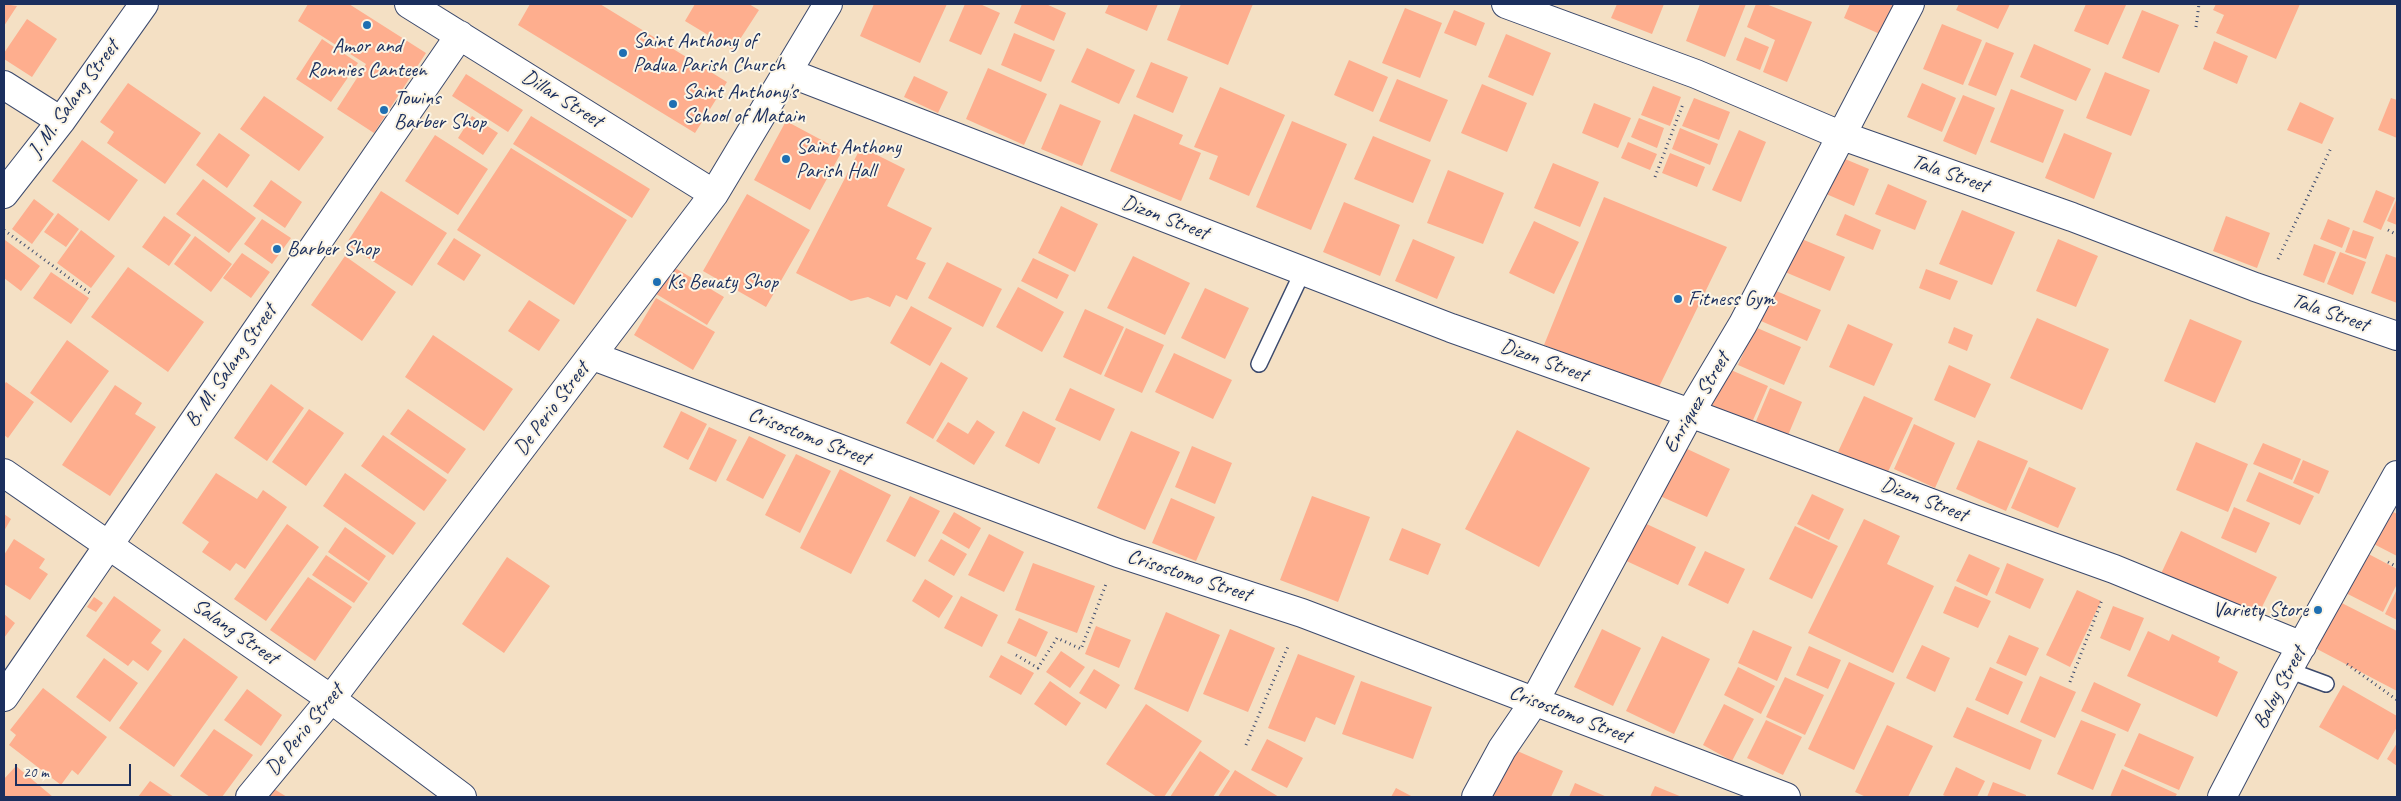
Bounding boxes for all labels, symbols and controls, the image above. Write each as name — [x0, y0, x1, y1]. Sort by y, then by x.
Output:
marker: Amor and Ronnies Canteen — [361, 19, 373, 31]
place label: Saint Anthony of Padua Parish Church — [633, 28, 785, 78]
place label: Amor and Ronnies Canteen — [308, 33, 426, 83]
street label: J. M. Salang Street — [23, 35, 125, 163]
marker: Saint Anthony of Padua Parish Church — [617, 47, 629, 59]
street label: Dillar Street — [517, 64, 607, 134]
place label: Saint Anthony's School of Matain — [683, 79, 805, 129]
place label: Towins Barber Shop — [394, 85, 486, 135]
marker: Saint Anthony's School of Matain — [667, 98, 679, 110]
marker: Towins Barber Shop — [378, 104, 390, 116]
place label: Saint Anthony Parish Hall — [796, 134, 901, 184]
street label: Tala Street — [1908, 149, 1992, 199]
marker: Saint Anthony Parish Hall — [780, 153, 792, 165]
street label: Dizon Street — [1118, 190, 1212, 246]
place label: Barber Shop — [287, 236, 379, 262]
marker: Barber Shop — [271, 243, 283, 255]
place label: Ks Beuaty Shop — [667, 269, 778, 295]
marker: Ks Beuaty Shop — [651, 276, 663, 288]
place label: Fitness Gym — [1688, 286, 1775, 312]
street label: Tala Street — [2288, 288, 2372, 338]
marker: Fitness Gym — [1672, 293, 1684, 305]
street label: B. M. Salang Street — [180, 300, 282, 432]
street label: Dizon Street — [1497, 334, 1591, 388]
street label: Enriquez Street — [1658, 348, 1736, 458]
street label: De Perio Street — [509, 357, 595, 461]
street label: Crisostomo Street — [744, 402, 874, 472]
street label: Dizon Street — [1877, 472, 1971, 528]
street label: Crisostomo Street — [1124, 544, 1254, 608]
street label: Salang Street — [187, 593, 283, 671]
place label: Variety Store — [2213, 597, 2308, 623]
marker: Variety Store — [2312, 604, 2324, 616]
street label: Baloy Street — [2248, 643, 2312, 733]
street label: De Perio Street — [261, 679, 349, 781]
street label: Crisostomo Street — [1505, 680, 1635, 750]
scale bar — [18, 754, 134, 786]
text: 20 m — [23, 763, 49, 782]

